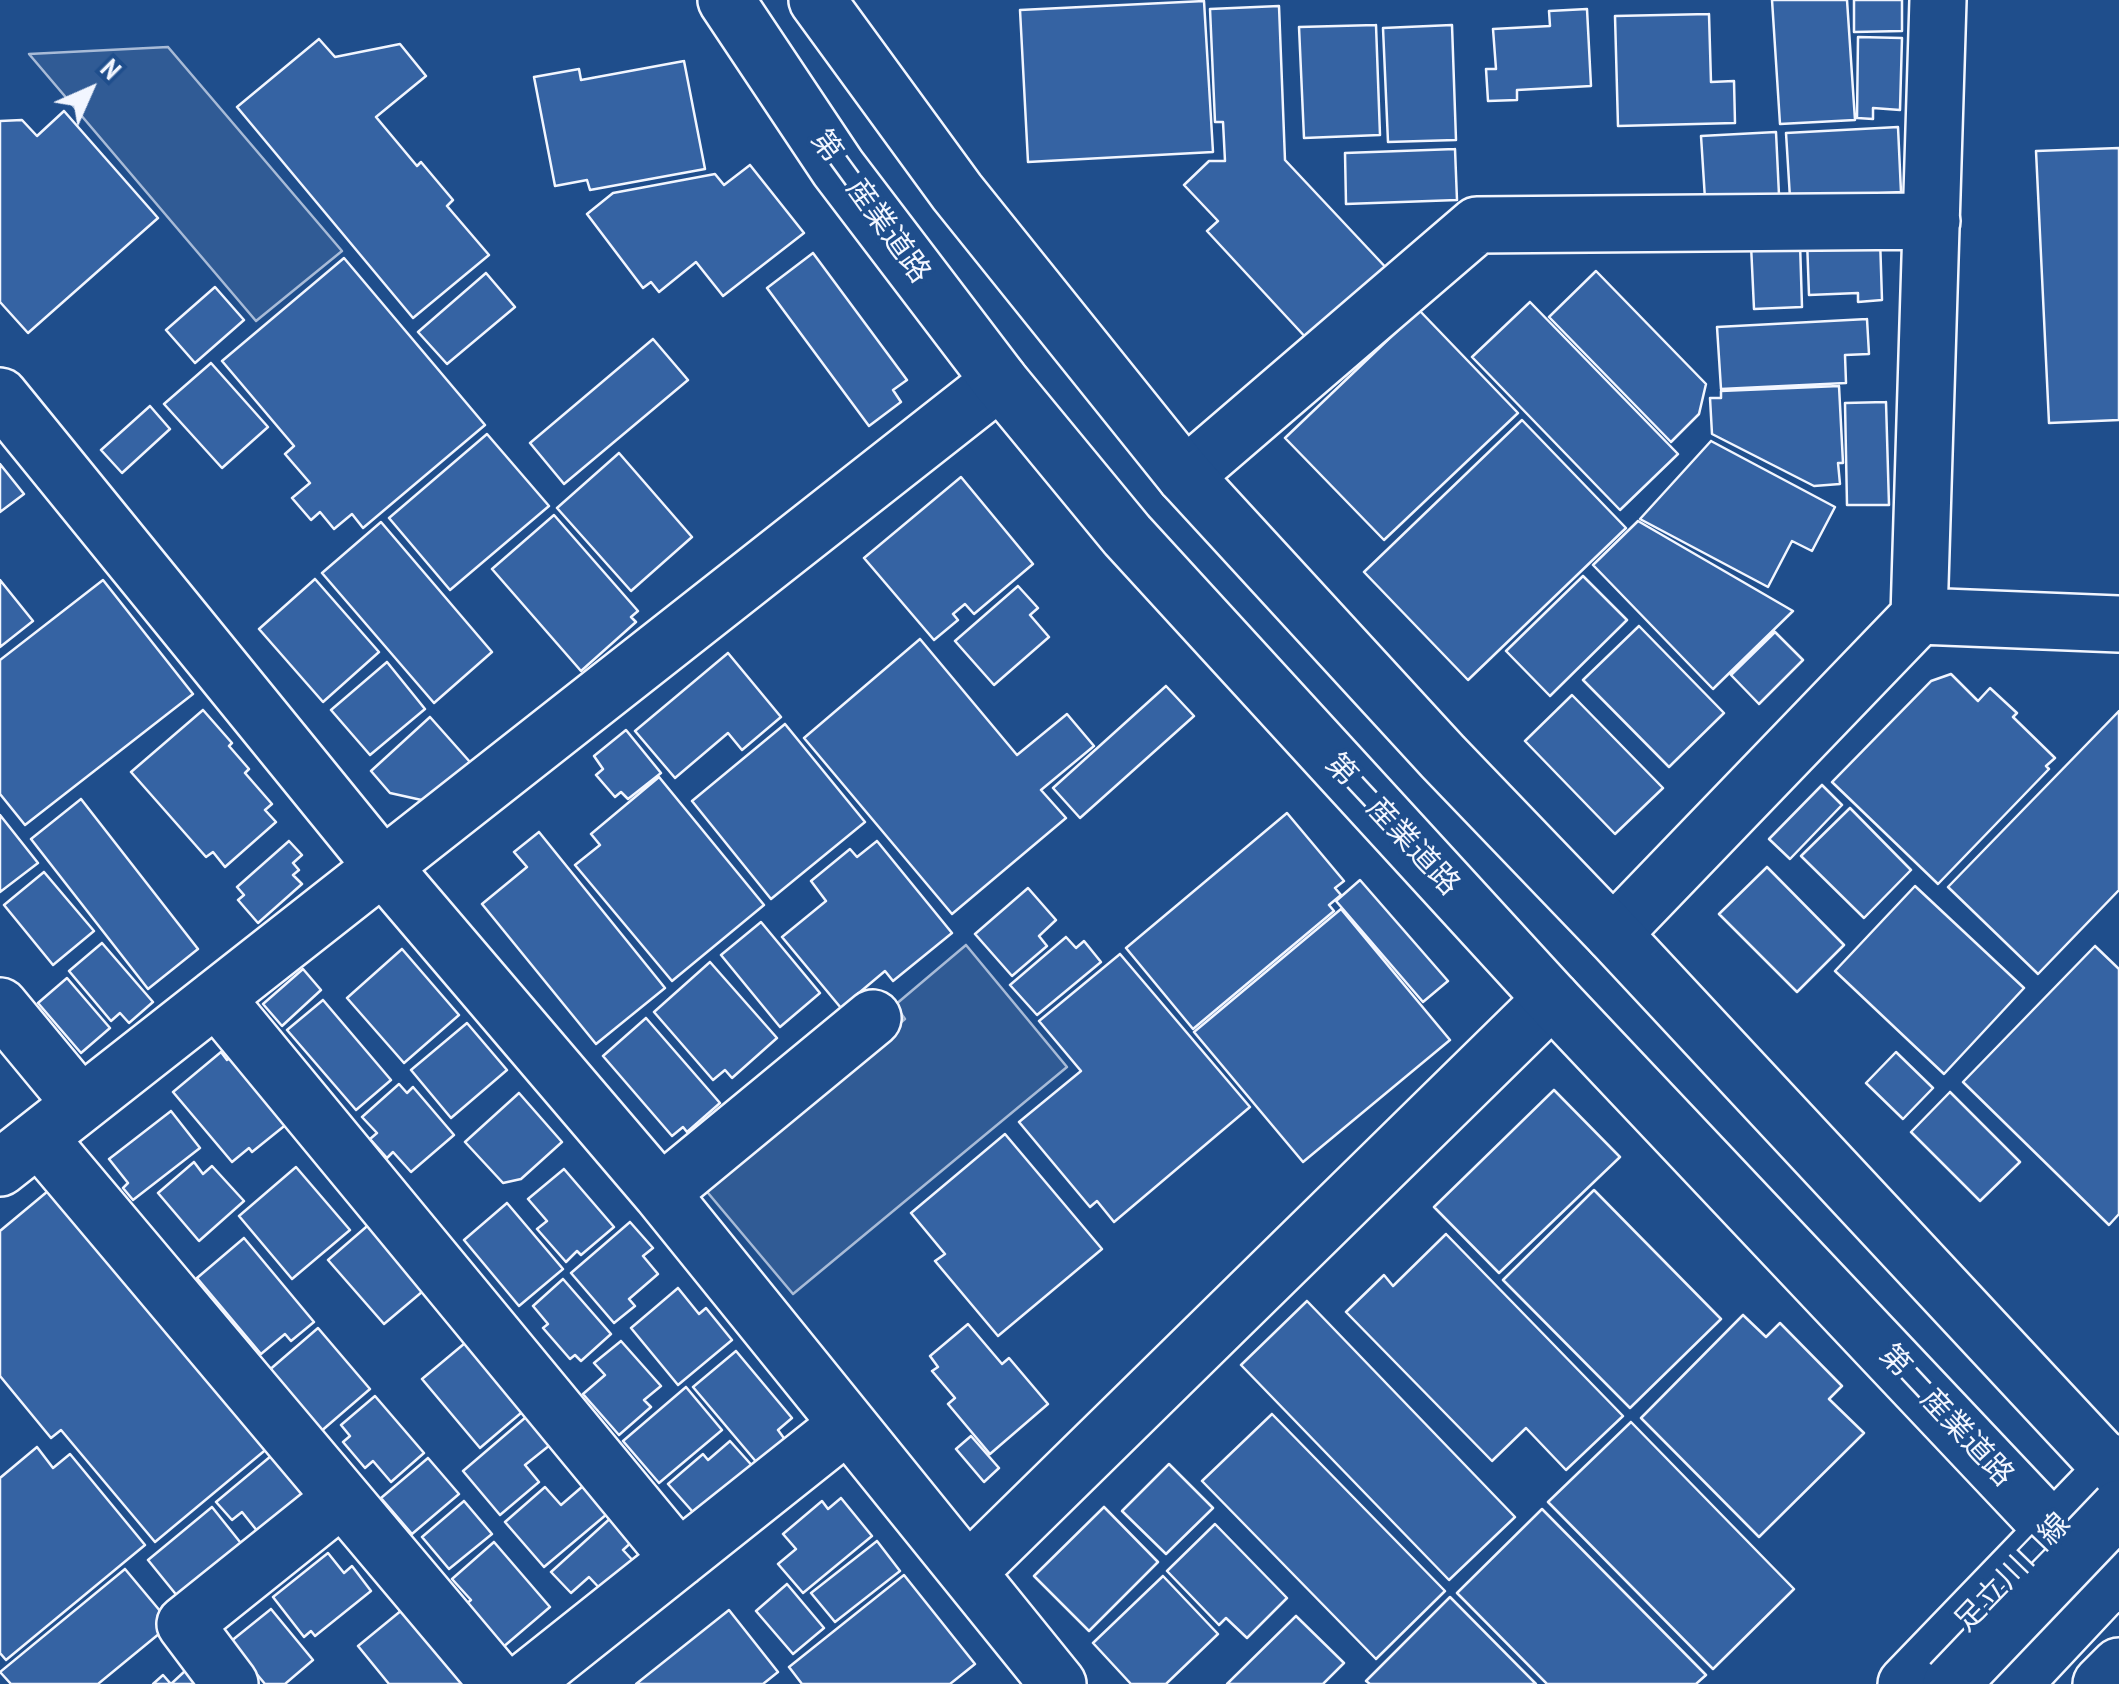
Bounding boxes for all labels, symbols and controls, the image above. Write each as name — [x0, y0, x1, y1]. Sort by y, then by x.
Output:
north arrow — [40, 40, 140, 140]
text: N — [93, 50, 130, 87]
street label: 第二産業道路 — [803, 124, 937, 290]
street label: 第二産業道路 — [1317, 747, 1467, 903]
street label: 第二産業道路 — [1871, 1338, 2021, 1494]
street label: 足立川口線 — [1948, 1507, 2078, 1639]

